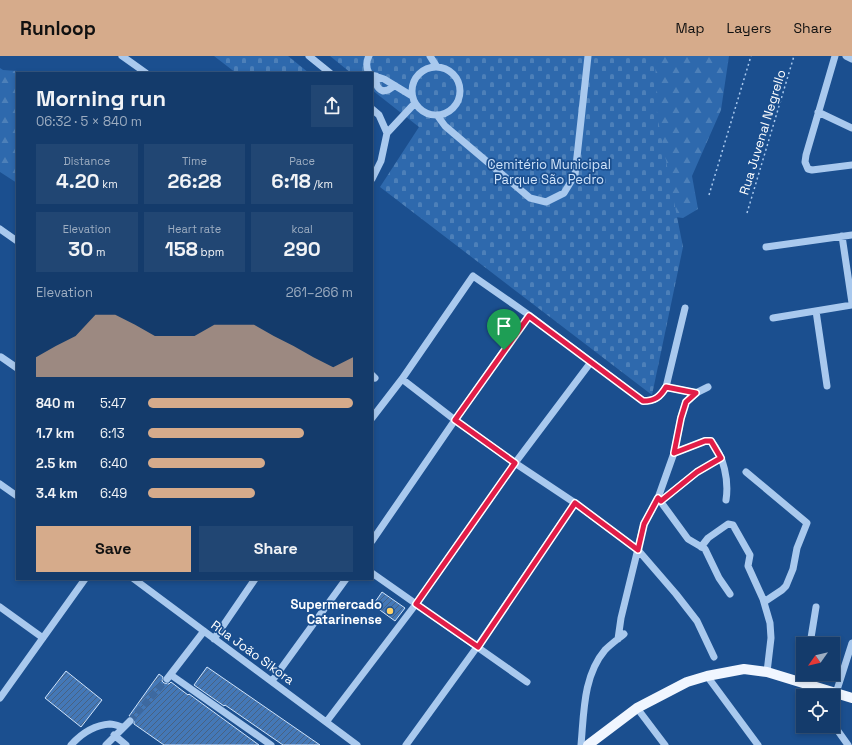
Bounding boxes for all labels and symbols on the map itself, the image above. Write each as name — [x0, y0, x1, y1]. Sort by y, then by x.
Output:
street label: Rua Juvenal Negrello — [735, 67, 790, 197]
park label: Cemitério Municipal Parque São Pedro — [487, 156, 611, 188]
pin — [487, 309, 521, 350]
place label: Supermercado Catarinense — [290, 596, 382, 628]
marker: Supermercado Catarinense — [385, 606, 395, 616]
street label: Rua João Sikora — [208, 616, 298, 689]
north arrow — [796, 637, 840, 681]

